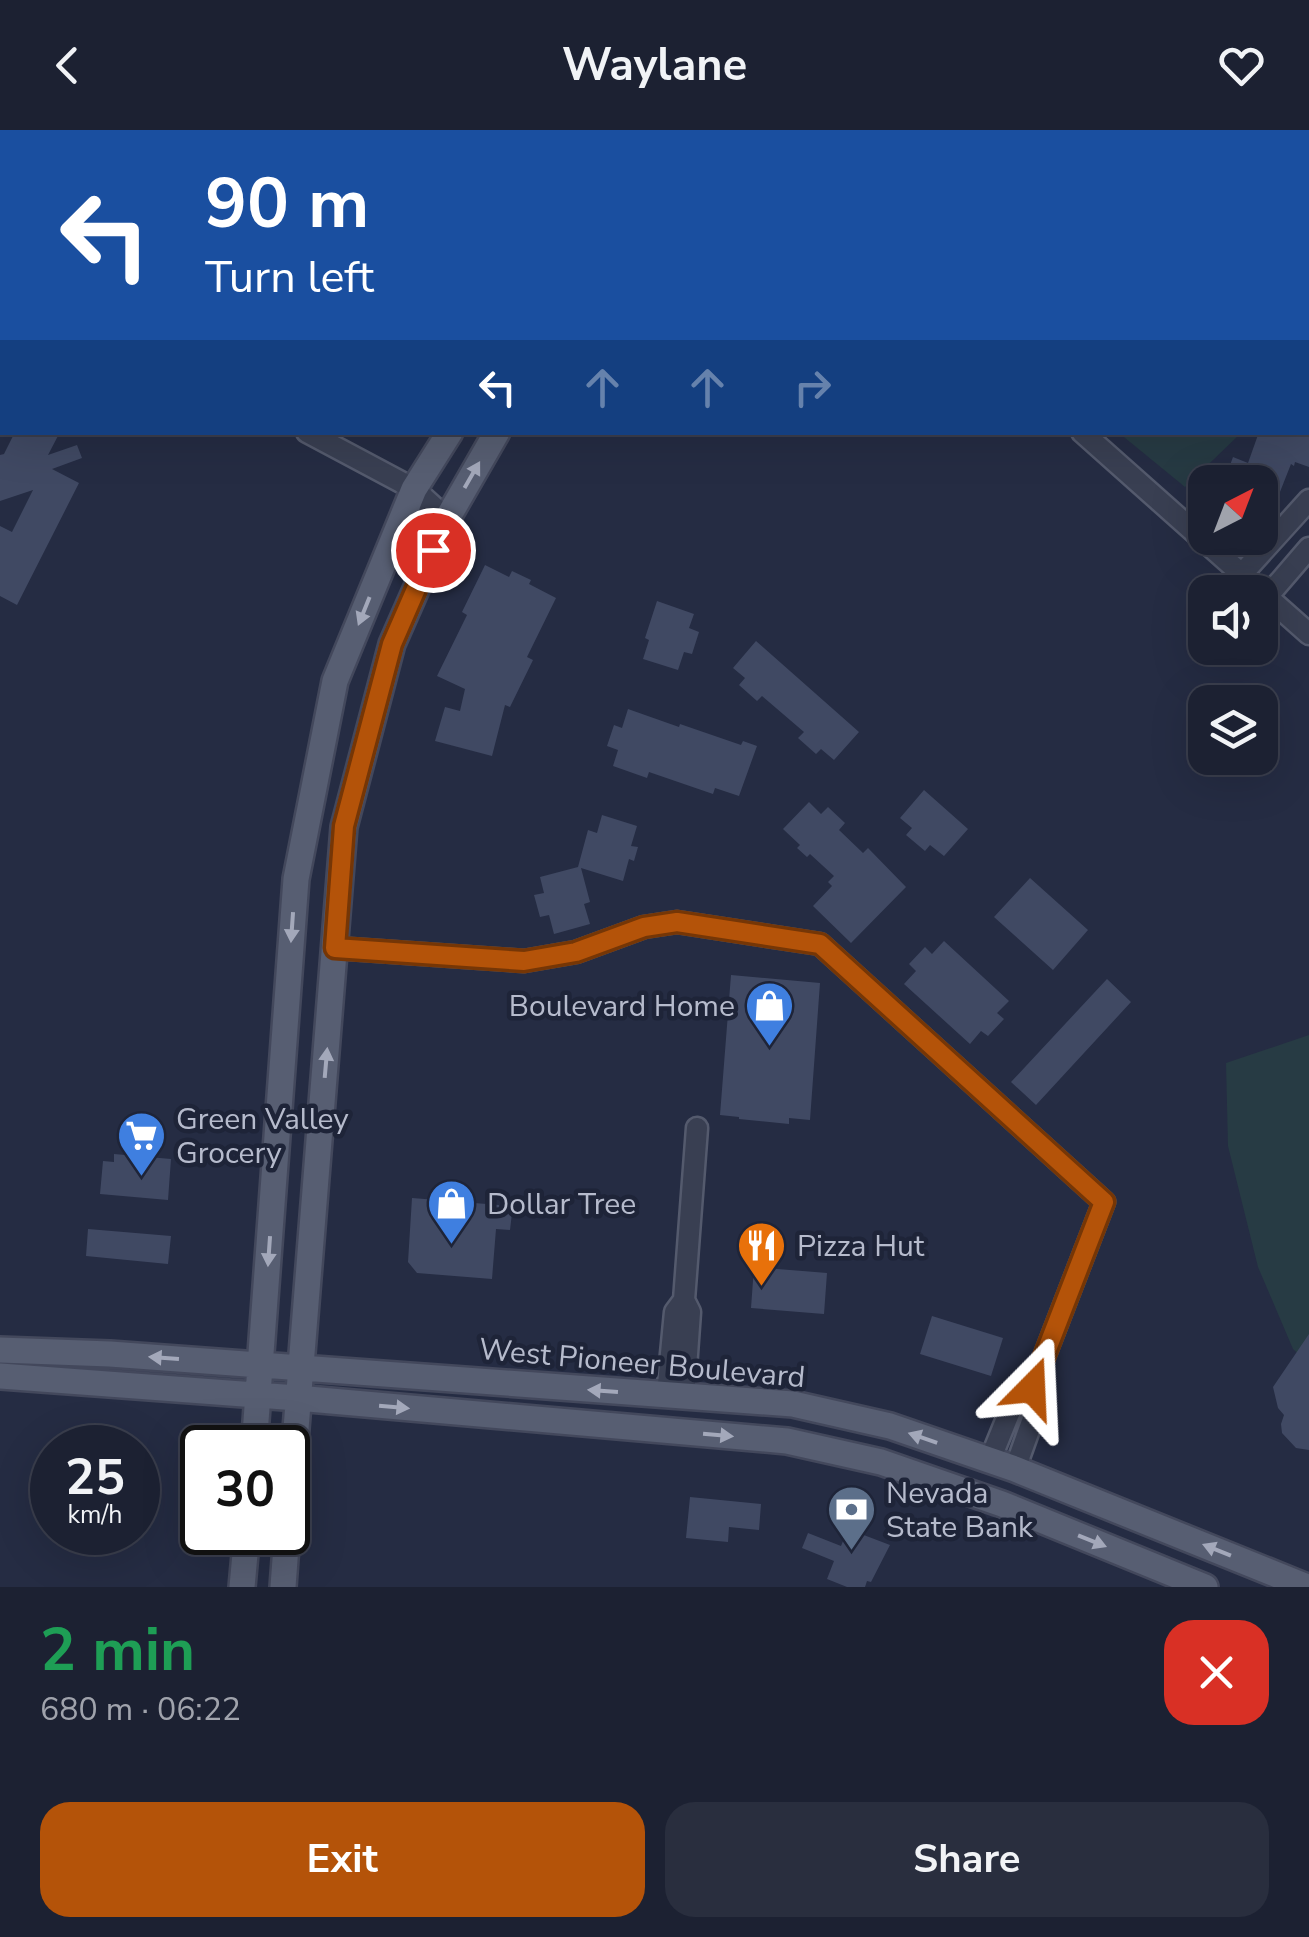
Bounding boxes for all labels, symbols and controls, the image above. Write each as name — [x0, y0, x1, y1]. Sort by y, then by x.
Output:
text: Waylane — [562, 35, 747, 96]
icon: back — [40, 38, 95, 93]
icon: heart — [1214, 38, 1269, 93]
text: 90 m — [205, 156, 369, 252]
icon: left — [40, 170, 170, 300]
text: Turn left — [205, 247, 374, 308]
icon: left — [470, 360, 525, 415]
icon: ahead — [575, 360, 630, 415]
icon: ahead — [680, 360, 735, 415]
icon: right — [785, 360, 840, 415]
one-way arrow — [463, 461, 480, 489]
north arrow — [1188, 465, 1278, 555]
map controls — [1188, 465, 1278, 775]
pin — [391, 508, 476, 593]
icon: arrive — [406, 523, 461, 578]
button: sound — [1188, 575, 1278, 665]
one-way arrow — [356, 597, 372, 626]
button: layers — [1188, 685, 1278, 775]
one-way arrow — [284, 911, 300, 943]
shop icon: Boulevard Home — [744, 980, 796, 1048]
place label: Boulevard Home — [509, 986, 735, 1027]
one-way arrow — [318, 1046, 334, 1078]
place label: Green Valley Grocery — [176, 1099, 349, 1174]
supermarket icon: Green Valley Grocery — [115, 1110, 167, 1178]
shop icon: Dollar Tree — [426, 1178, 478, 1246]
place label: Dollar Tree — [487, 1184, 636, 1225]
restaurant icon: Pizza Hut — [736, 1220, 788, 1288]
place label: Pizza Hut — [797, 1226, 925, 1267]
one-way arrow — [261, 1235, 277, 1267]
street label: West Pioneer Boulevard — [477, 1329, 807, 1398]
position arrow — [980, 1336, 1084, 1440]
one-way arrow — [147, 1350, 179, 1366]
one-way arrow — [587, 1382, 619, 1398]
one-way arrow — [379, 1400, 411, 1416]
speed limit sign: 30 — [180, 1425, 310, 1555]
one-way arrow — [703, 1428, 734, 1444]
one-way arrow — [908, 1429, 938, 1444]
text: 25 — [65, 1443, 125, 1512]
place label: Nevada State Bank — [886, 1473, 1034, 1548]
bank icon: Nevada State Bank — [825, 1484, 877, 1552]
text: km/h — [67, 1498, 123, 1532]
one-way arrow — [1077, 1534, 1107, 1550]
one-way arrow — [1202, 1541, 1232, 1557]
text: 2 min — [40, 1609, 195, 1691]
button: close — [1164, 1620, 1269, 1725]
text: 680 m · 06:22 — [40, 1688, 241, 1731]
button: Exit — [40, 1802, 645, 1917]
button: Share — [665, 1802, 1269, 1917]

